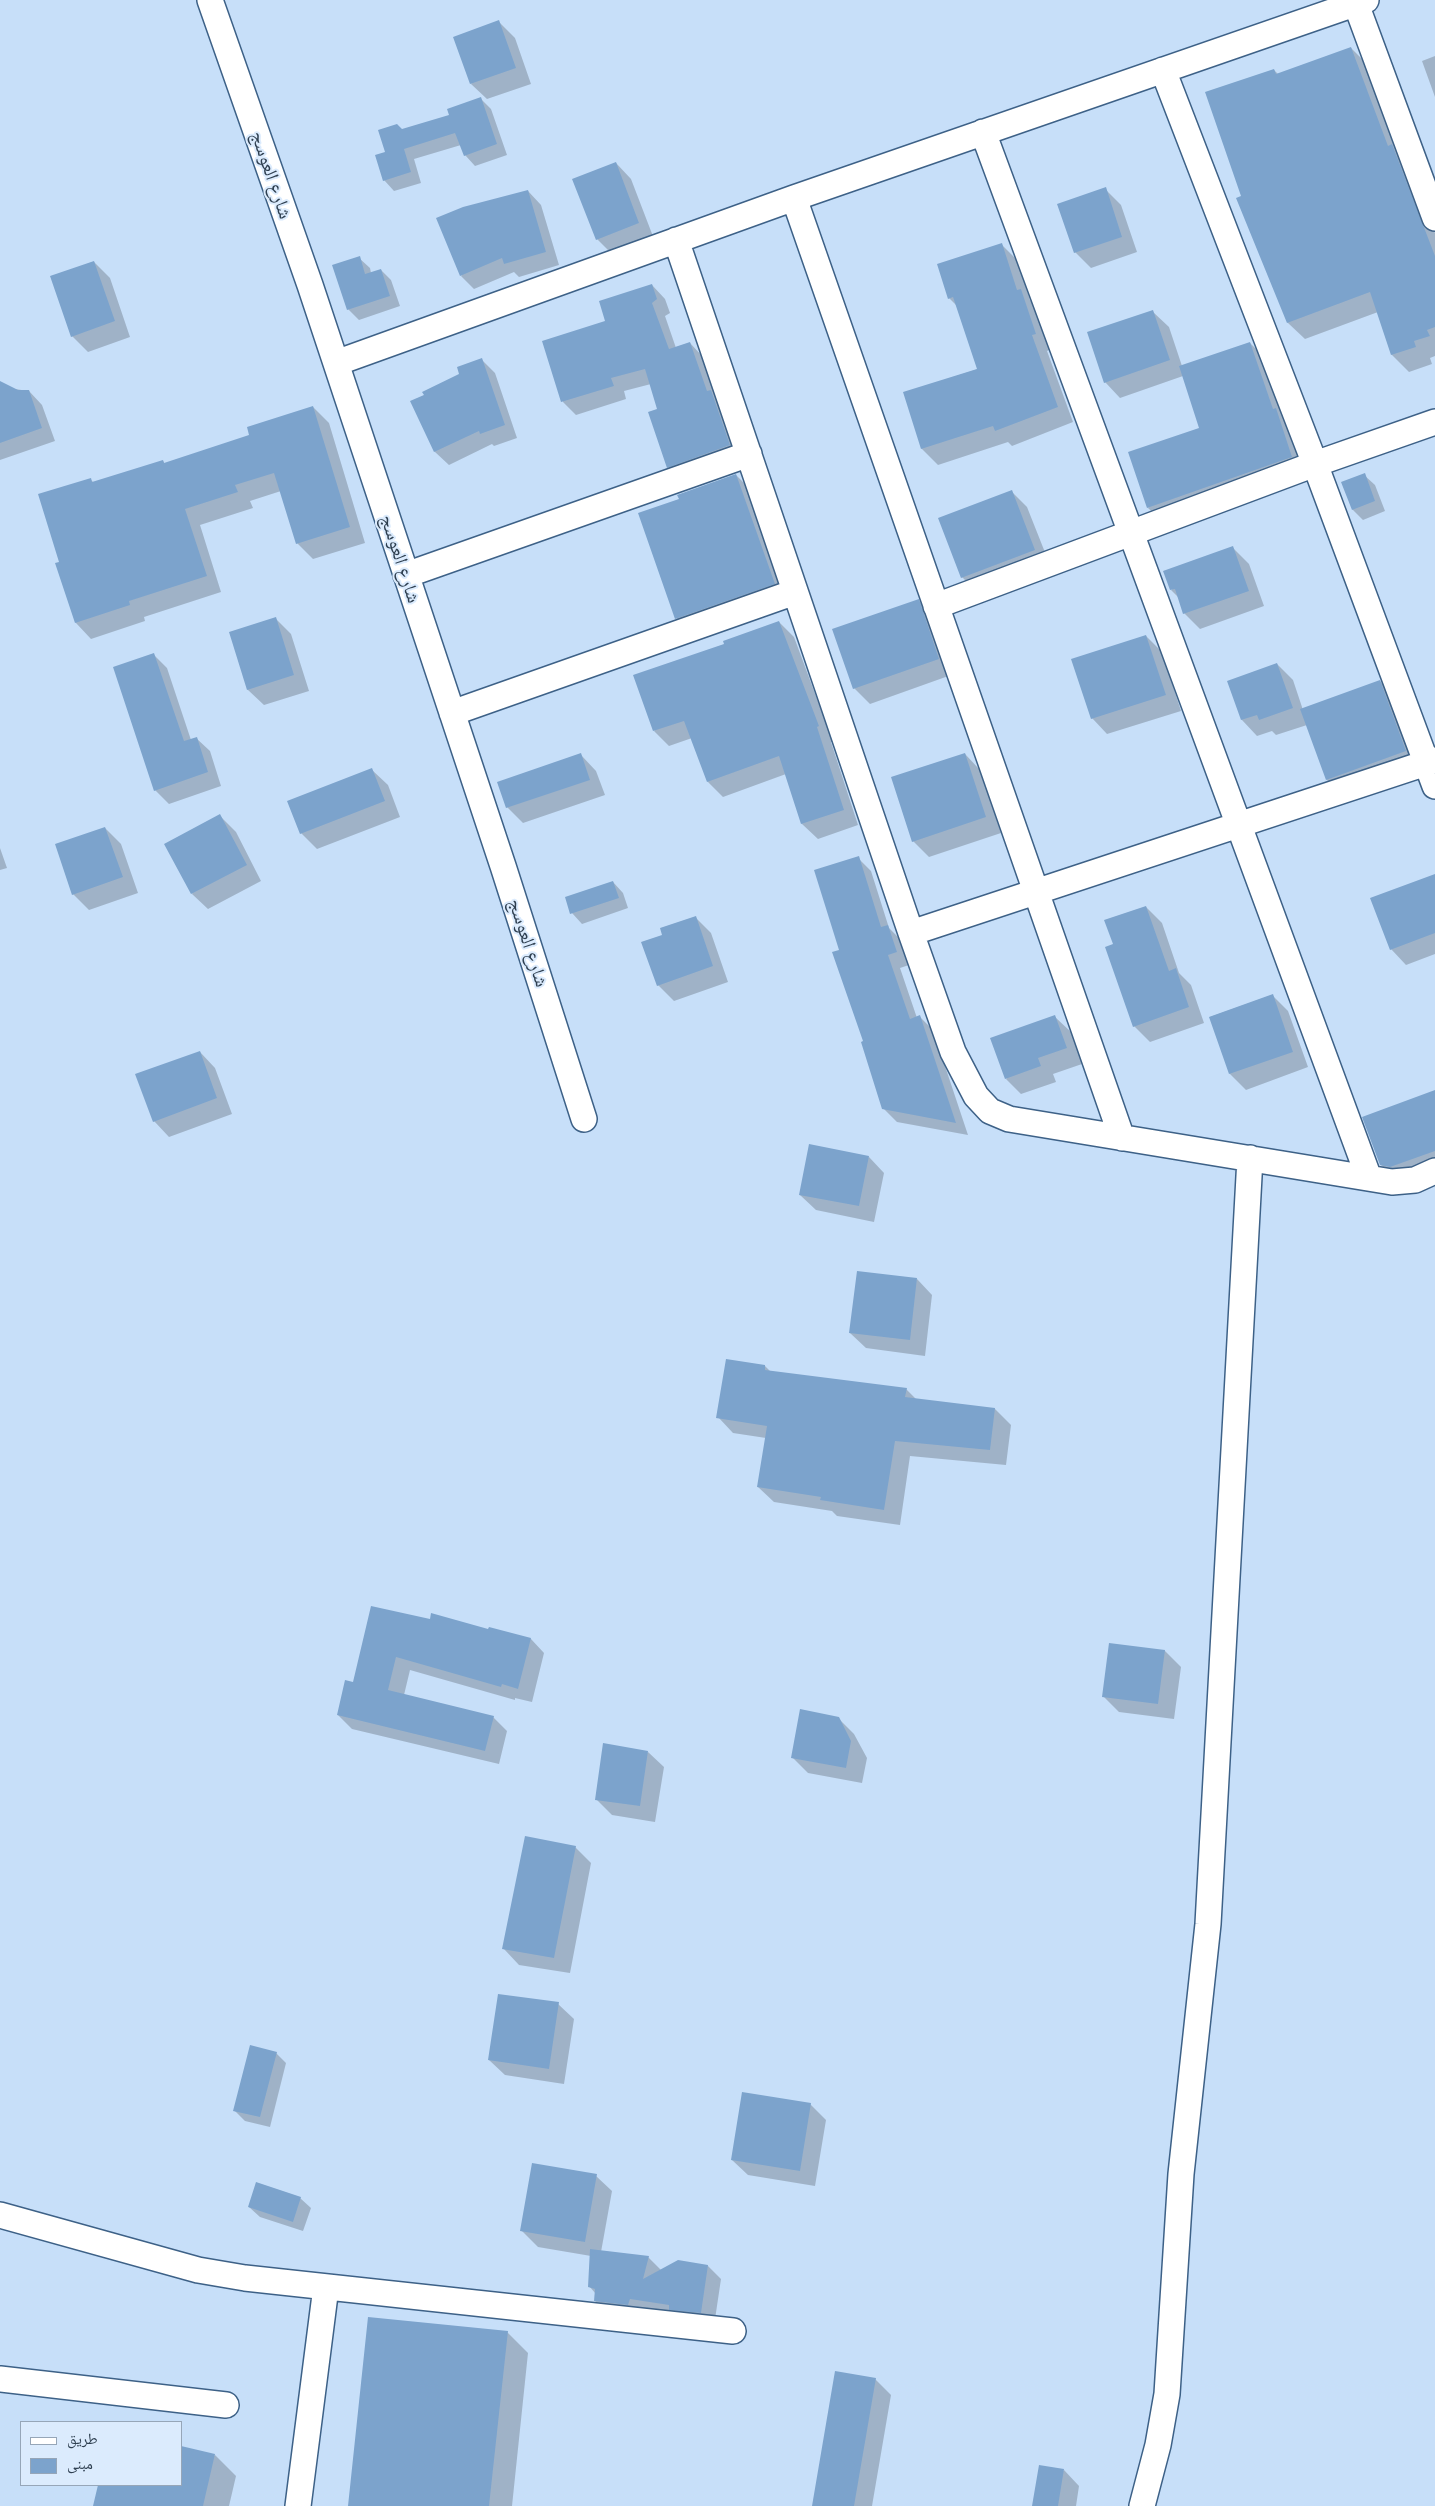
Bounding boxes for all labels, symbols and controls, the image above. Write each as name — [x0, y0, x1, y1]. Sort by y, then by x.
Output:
street label: شارع العوسج — [245, 128, 297, 222]
street label: شارع العوسج — [375, 512, 425, 606]
street label: شارع العوسج — [503, 896, 553, 990]
legend — [20, 2421, 182, 2486]
text: طريق — [67, 2430, 98, 2448]
text: مبنى — [67, 2455, 93, 2473]

